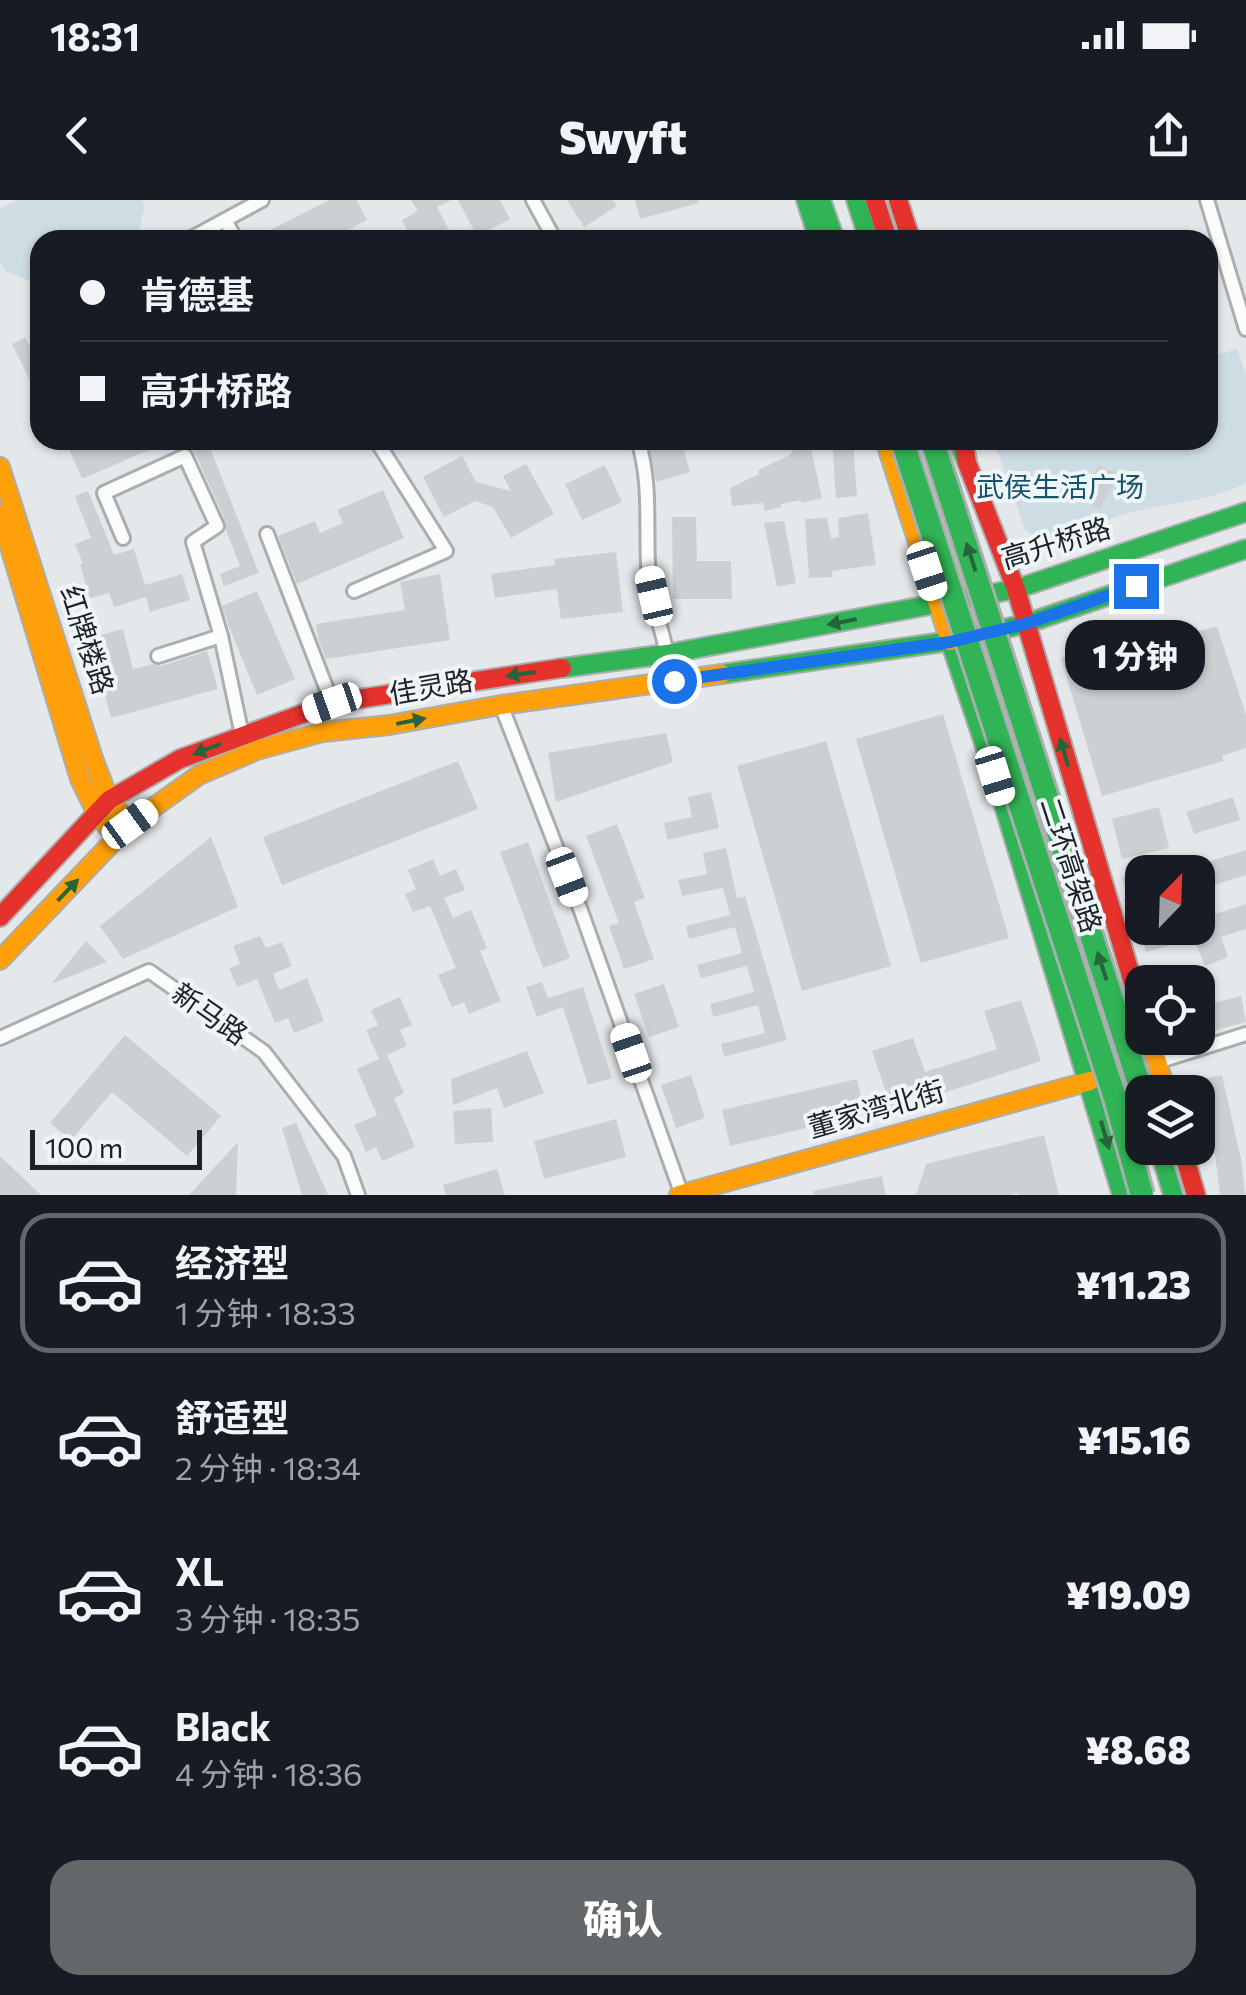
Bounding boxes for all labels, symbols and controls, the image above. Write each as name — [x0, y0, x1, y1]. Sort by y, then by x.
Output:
text: 18:31 — [50, 12, 140, 59]
icon: back — [50, 108, 105, 163]
text: Swyft — [559, 108, 687, 163]
icon: share — [1141, 108, 1196, 163]
text: 肯德基 — [140, 270, 254, 317]
text: 高升桥路 — [140, 366, 292, 413]
park label: 武侯生活广场 — [976, 469, 1144, 503]
street label: 高升桥路 — [997, 509, 1114, 575]
car — [903, 538, 951, 604]
one-way arrow — [963, 542, 978, 572]
car — [633, 563, 675, 629]
route end — [1114, 564, 1159, 609]
street label: 红牌楼路 — [54, 581, 121, 698]
one-way arrow — [826, 614, 857, 630]
callout: 1 分钟 — [1066, 621, 1206, 691]
text: 1 分钟 — [1092, 635, 1178, 675]
route start — [652, 659, 697, 704]
street label: 佳灵路 — [387, 662, 475, 710]
one-way arrow — [505, 666, 537, 682]
car — [299, 679, 365, 727]
one-way arrow — [395, 713, 426, 729]
one-way arrow — [1056, 736, 1071, 767]
one-way arrow — [191, 741, 221, 757]
car — [972, 743, 1018, 809]
street label: 二环高架路 — [1034, 793, 1110, 937]
car — [97, 794, 163, 854]
car — [542, 844, 592, 910]
north arrow — [1125, 855, 1215, 945]
map controls — [1125, 855, 1215, 1165]
one-way arrow — [55, 878, 79, 902]
one-way arrow — [1094, 951, 1109, 981]
button: locate — [1125, 965, 1215, 1055]
street label: 新马路 — [166, 975, 255, 1051]
car — [607, 1020, 655, 1086]
street label: 董家湾北街 — [804, 1072, 948, 1144]
button: layers — [1125, 1075, 1215, 1165]
one-way arrow — [1098, 1120, 1113, 1151]
scale bar — [30, 1125, 202, 1170]
text: 100 m — [45, 1130, 123, 1164]
icon: car — [55, 1238, 145, 1328]
text: 经济型 — [175, 1238, 289, 1285]
text: ¥11.23 — [1076, 1260, 1191, 1307]
text: 1 分钟 · 18:33 — [175, 1292, 356, 1332]
icon: car — [55, 1393, 145, 1483]
text: 舒适型 — [175, 1393, 289, 1440]
text: ¥15.16 — [1077, 1415, 1191, 1462]
text: 2 分钟 · 18:34 — [175, 1447, 361, 1487]
text: XL — [175, 1547, 224, 1594]
icon: car — [55, 1548, 145, 1638]
text: ¥19.09 — [1066, 1570, 1191, 1617]
text: 3 分钟 · 18:35 — [175, 1598, 361, 1638]
text: Black — [175, 1702, 271, 1749]
icon: car — [55, 1703, 145, 1793]
text: ¥8.68 — [1085, 1725, 1191, 1772]
text: 4 分钟 · 18:36 — [175, 1753, 362, 1793]
button: 确认 — [50, 1860, 1196, 1975]

